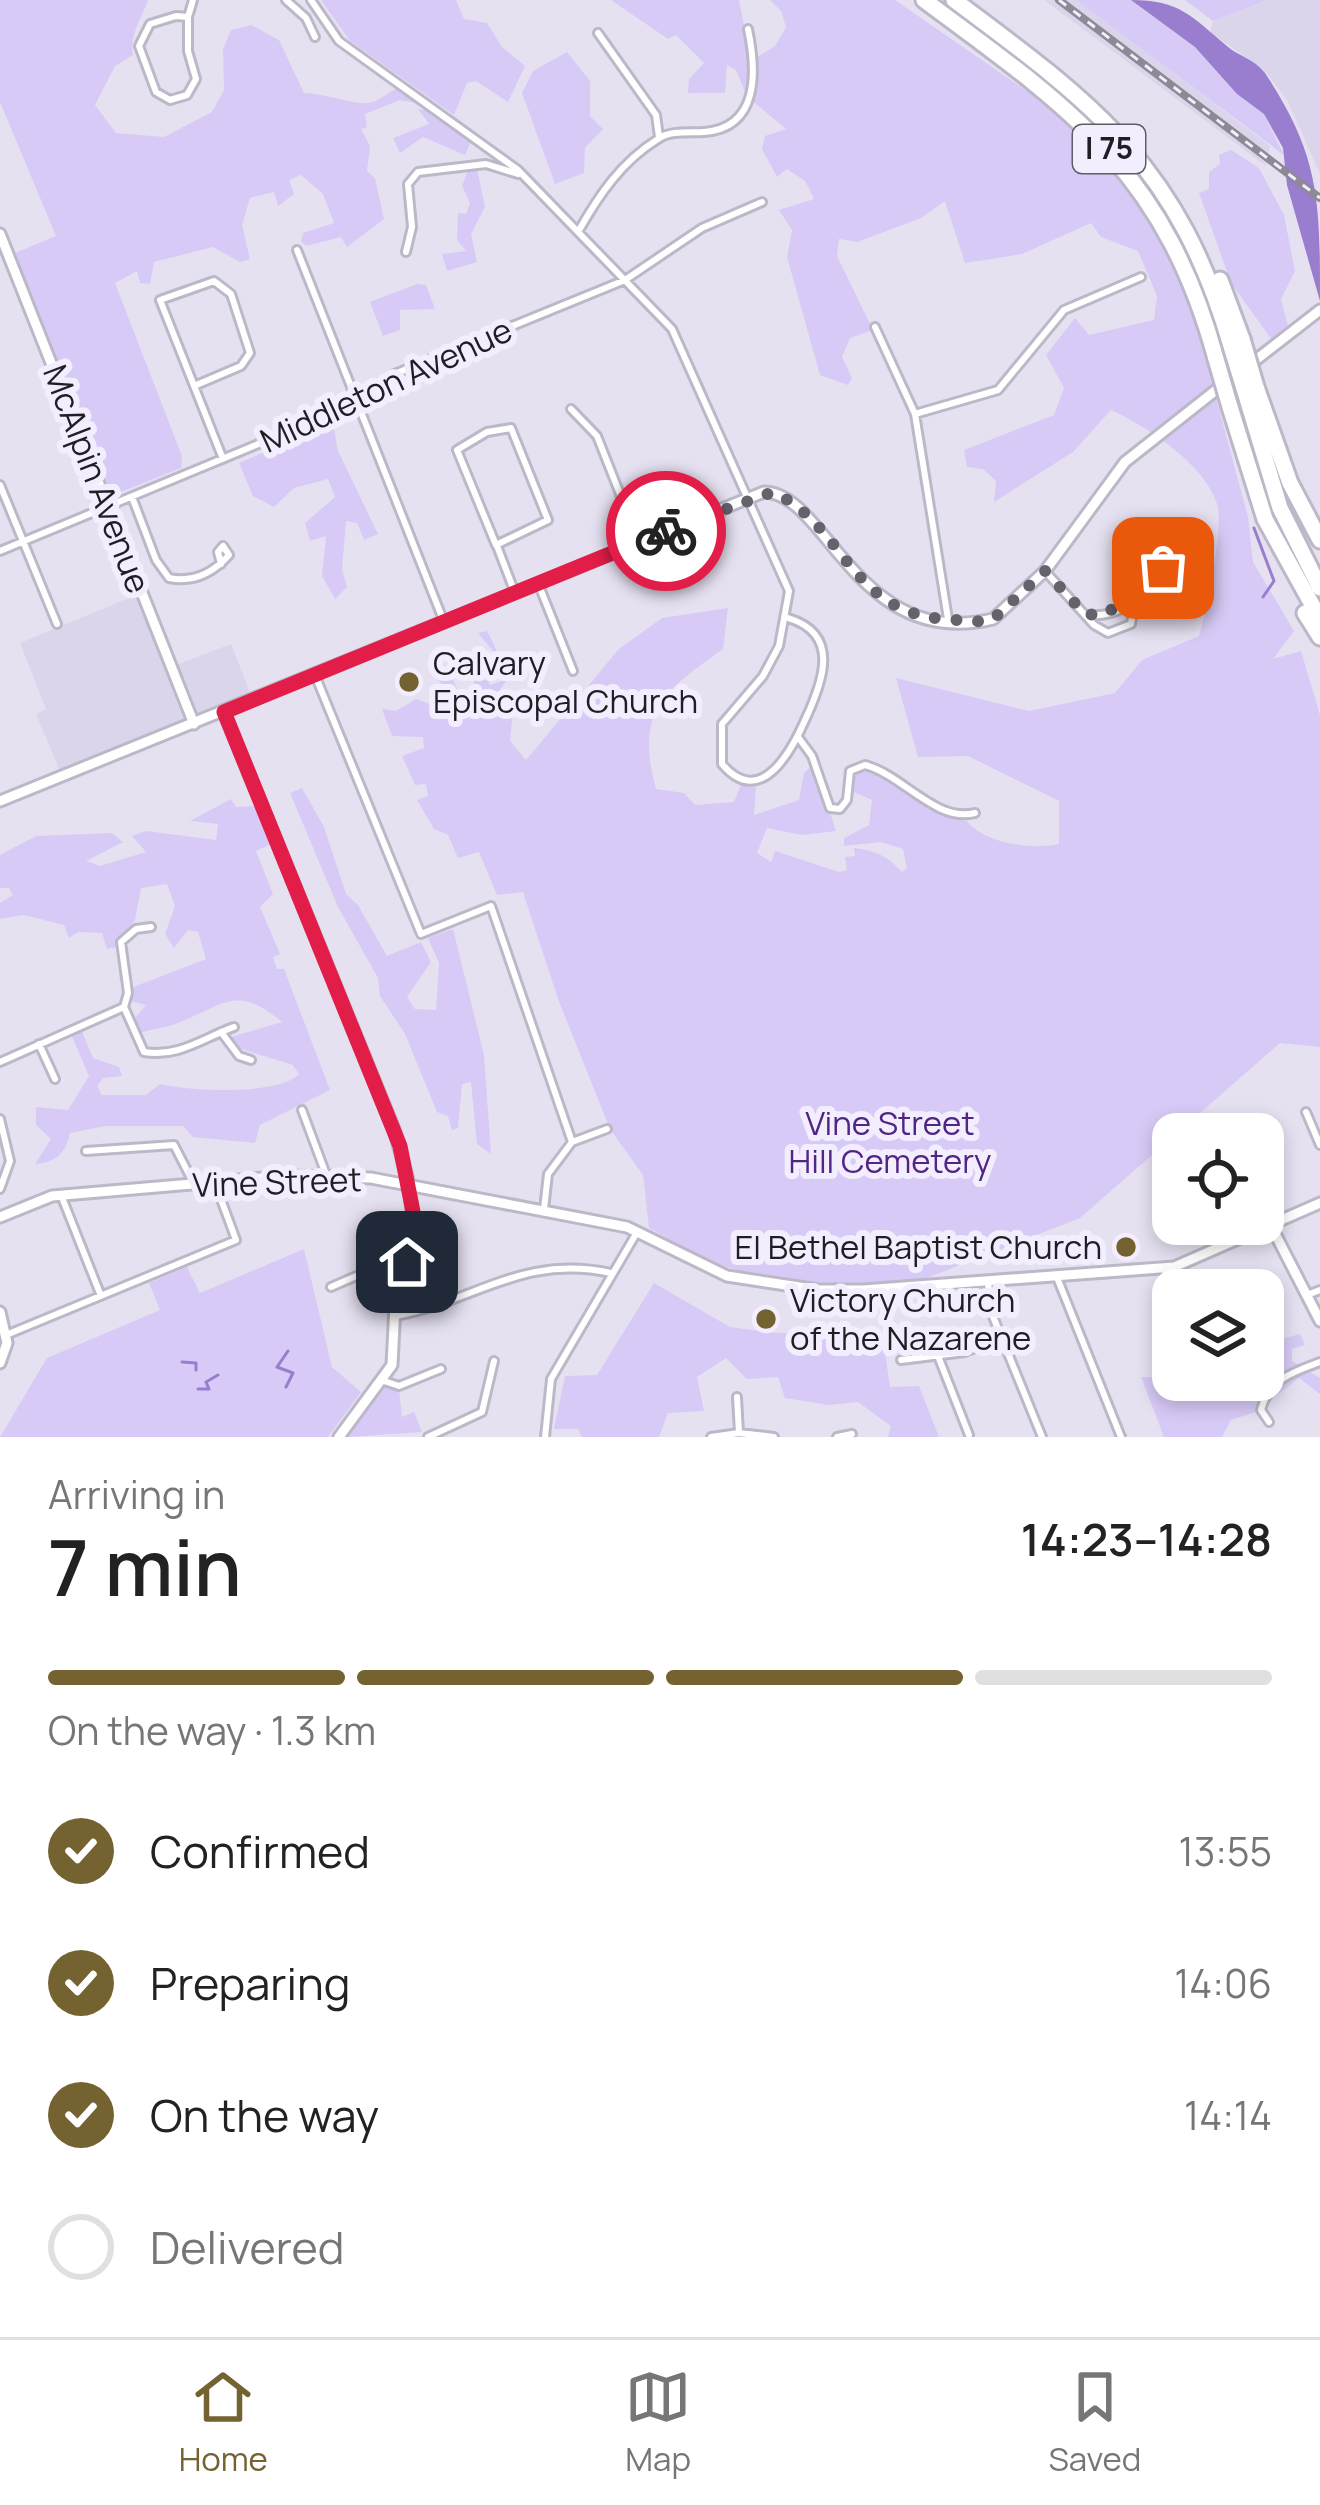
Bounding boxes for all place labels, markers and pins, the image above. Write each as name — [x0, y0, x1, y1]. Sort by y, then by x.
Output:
pin — [1112, 517, 1214, 619]
place label: Calvary Episcopal Church — [433, 640, 698, 723]
marker: Calvary Episcopal Church — [396, 669, 422, 695]
pin — [356, 1211, 458, 1313]
place label: El Bethel Baptist Church — [735, 1224, 1102, 1269]
marker: El Bethel Baptist Church — [1113, 1234, 1139, 1260]
place label: Victory Church of the Nazarene — [790, 1277, 1031, 1360]
marker: Victory Church of the Nazarene — [753, 1306, 779, 1332]

